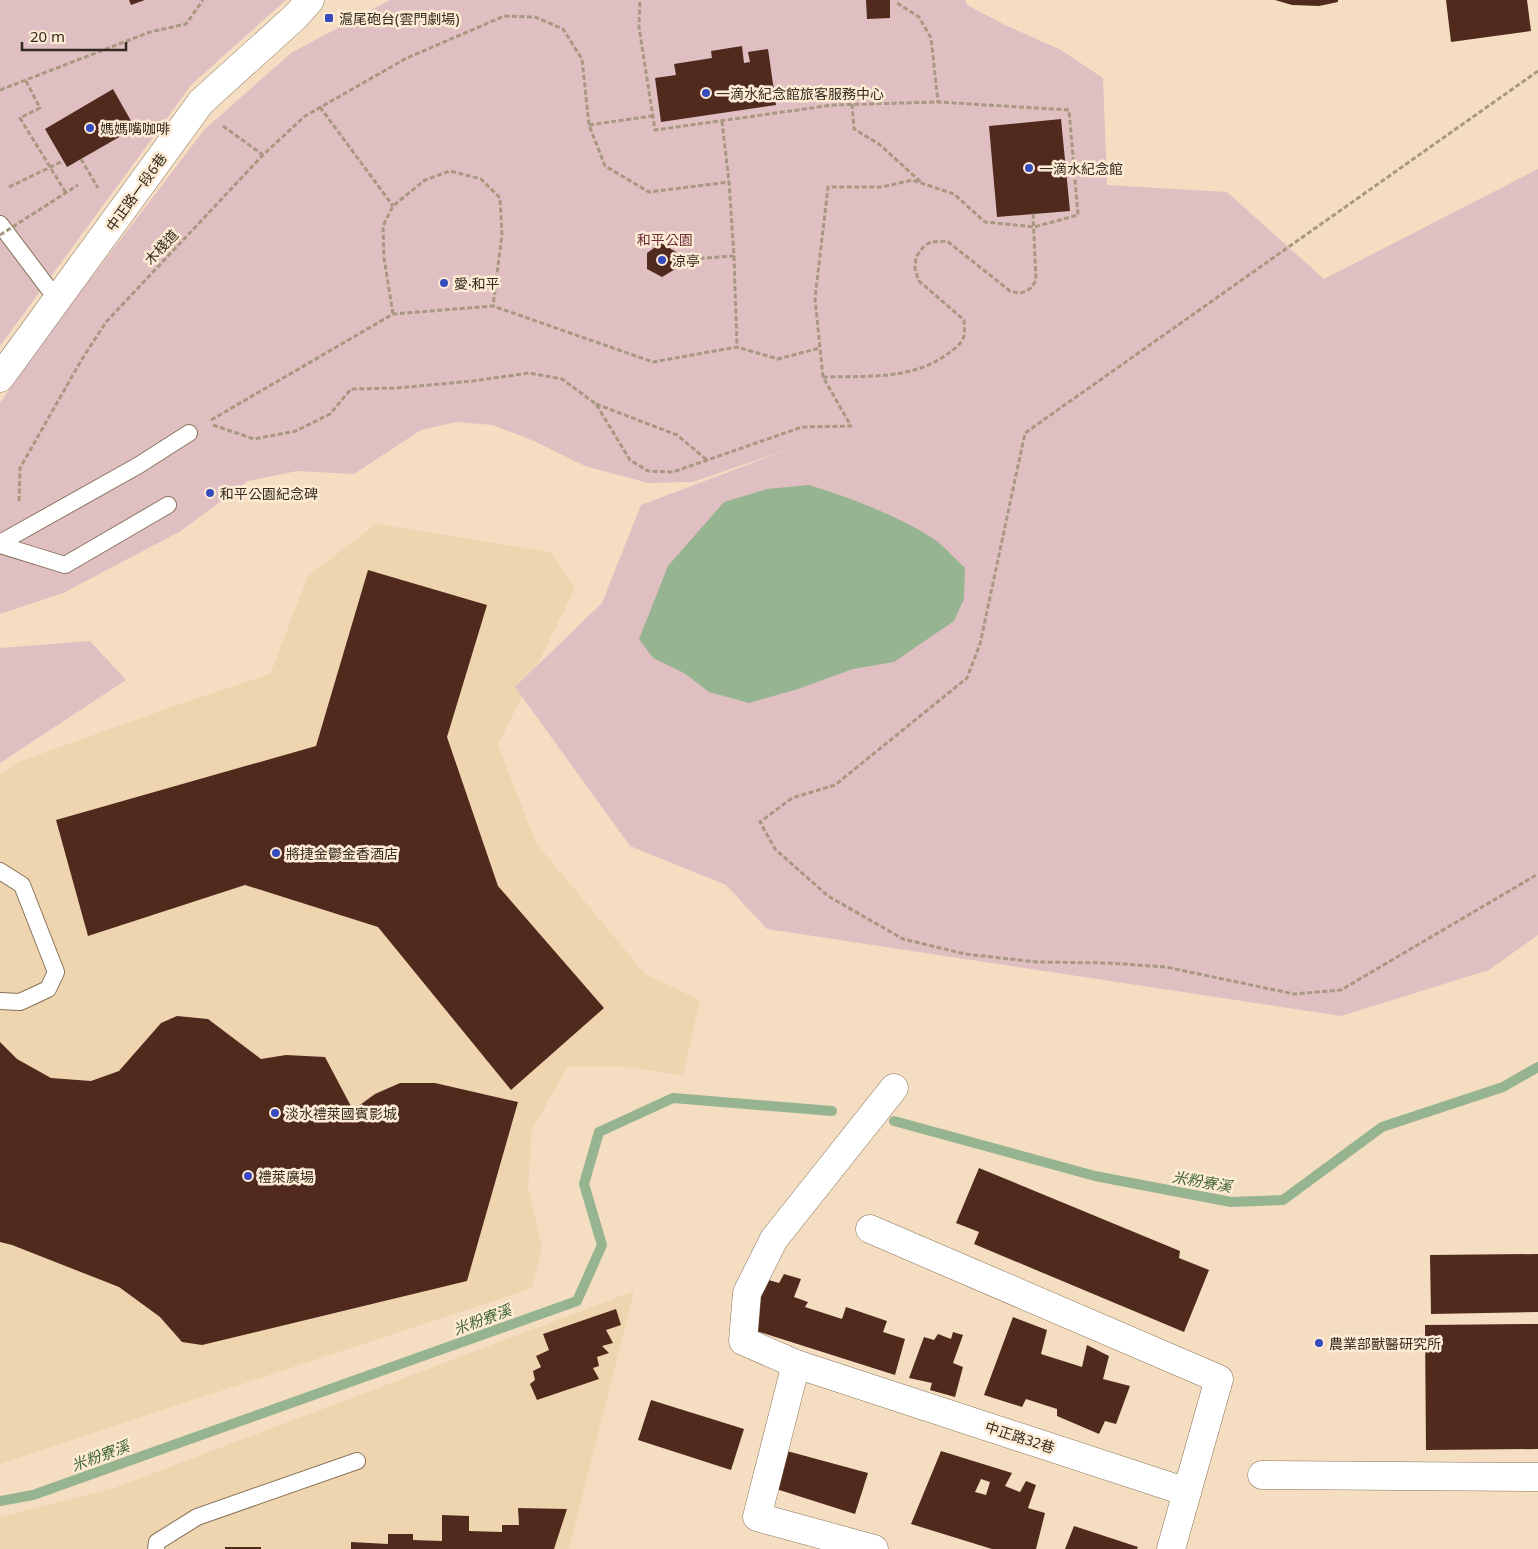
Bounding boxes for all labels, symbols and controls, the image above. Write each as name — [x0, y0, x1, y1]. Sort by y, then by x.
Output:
place label: 滬尾砲台(雲門劇場) — [339, 9, 459, 28]
marker: 滬尾砲台(雲門劇場) — [323, 12, 335, 24]
scale bar — [22, 20, 126, 52]
text: 20 m — [30, 26, 65, 46]
place label: 一滴水紀念館旅客服務中心 — [716, 84, 884, 103]
marker: 一滴水紀念館旅客服務中心 — [700, 87, 712, 99]
place label: 媽媽嘴咖啡 — [100, 119, 170, 138]
marker: 媽媽嘴咖啡 — [84, 122, 96, 134]
street label: 中正路一段6巷 — [101, 149, 171, 235]
place label: 一滴水紀念館 — [1039, 159, 1123, 178]
marker: 一滴水紀念館 — [1023, 162, 1035, 174]
street label: 木棧道 — [140, 225, 182, 269]
park label: 和平公園 — [637, 230, 693, 249]
place label: 涼亭 — [672, 251, 700, 270]
marker: 涼亭 — [656, 254, 668, 266]
place label: 愛‧和平 — [454, 274, 500, 293]
marker: 愛‧和平 — [438, 277, 450, 289]
place label: 和平公園紀念碑 — [220, 484, 318, 503]
marker: 和平公園紀念碑 — [204, 487, 216, 499]
place label: 將捷金鬱金香酒店 — [286, 844, 398, 863]
marker: 將捷金鬱金香酒店 — [270, 847, 282, 859]
place label: 淡水禮萊國賓影城 — [285, 1104, 397, 1123]
marker: 淡水禮萊國賓影城 — [269, 1107, 281, 1119]
water label: 米粉寮溪 — [1171, 1166, 1235, 1196]
place label: 禮萊廣場 — [258, 1167, 314, 1186]
marker: 禮萊廣場 — [242, 1170, 254, 1182]
water label: 米粉寮溪 — [450, 1299, 515, 1339]
place label: 農業部獸醫研究所 — [1329, 1334, 1441, 1353]
marker: 農業部獸醫研究所 — [1313, 1337, 1325, 1349]
street label: 中正路32巷 — [983, 1417, 1057, 1457]
water label: 米粉寮溪 — [68, 1435, 133, 1475]

